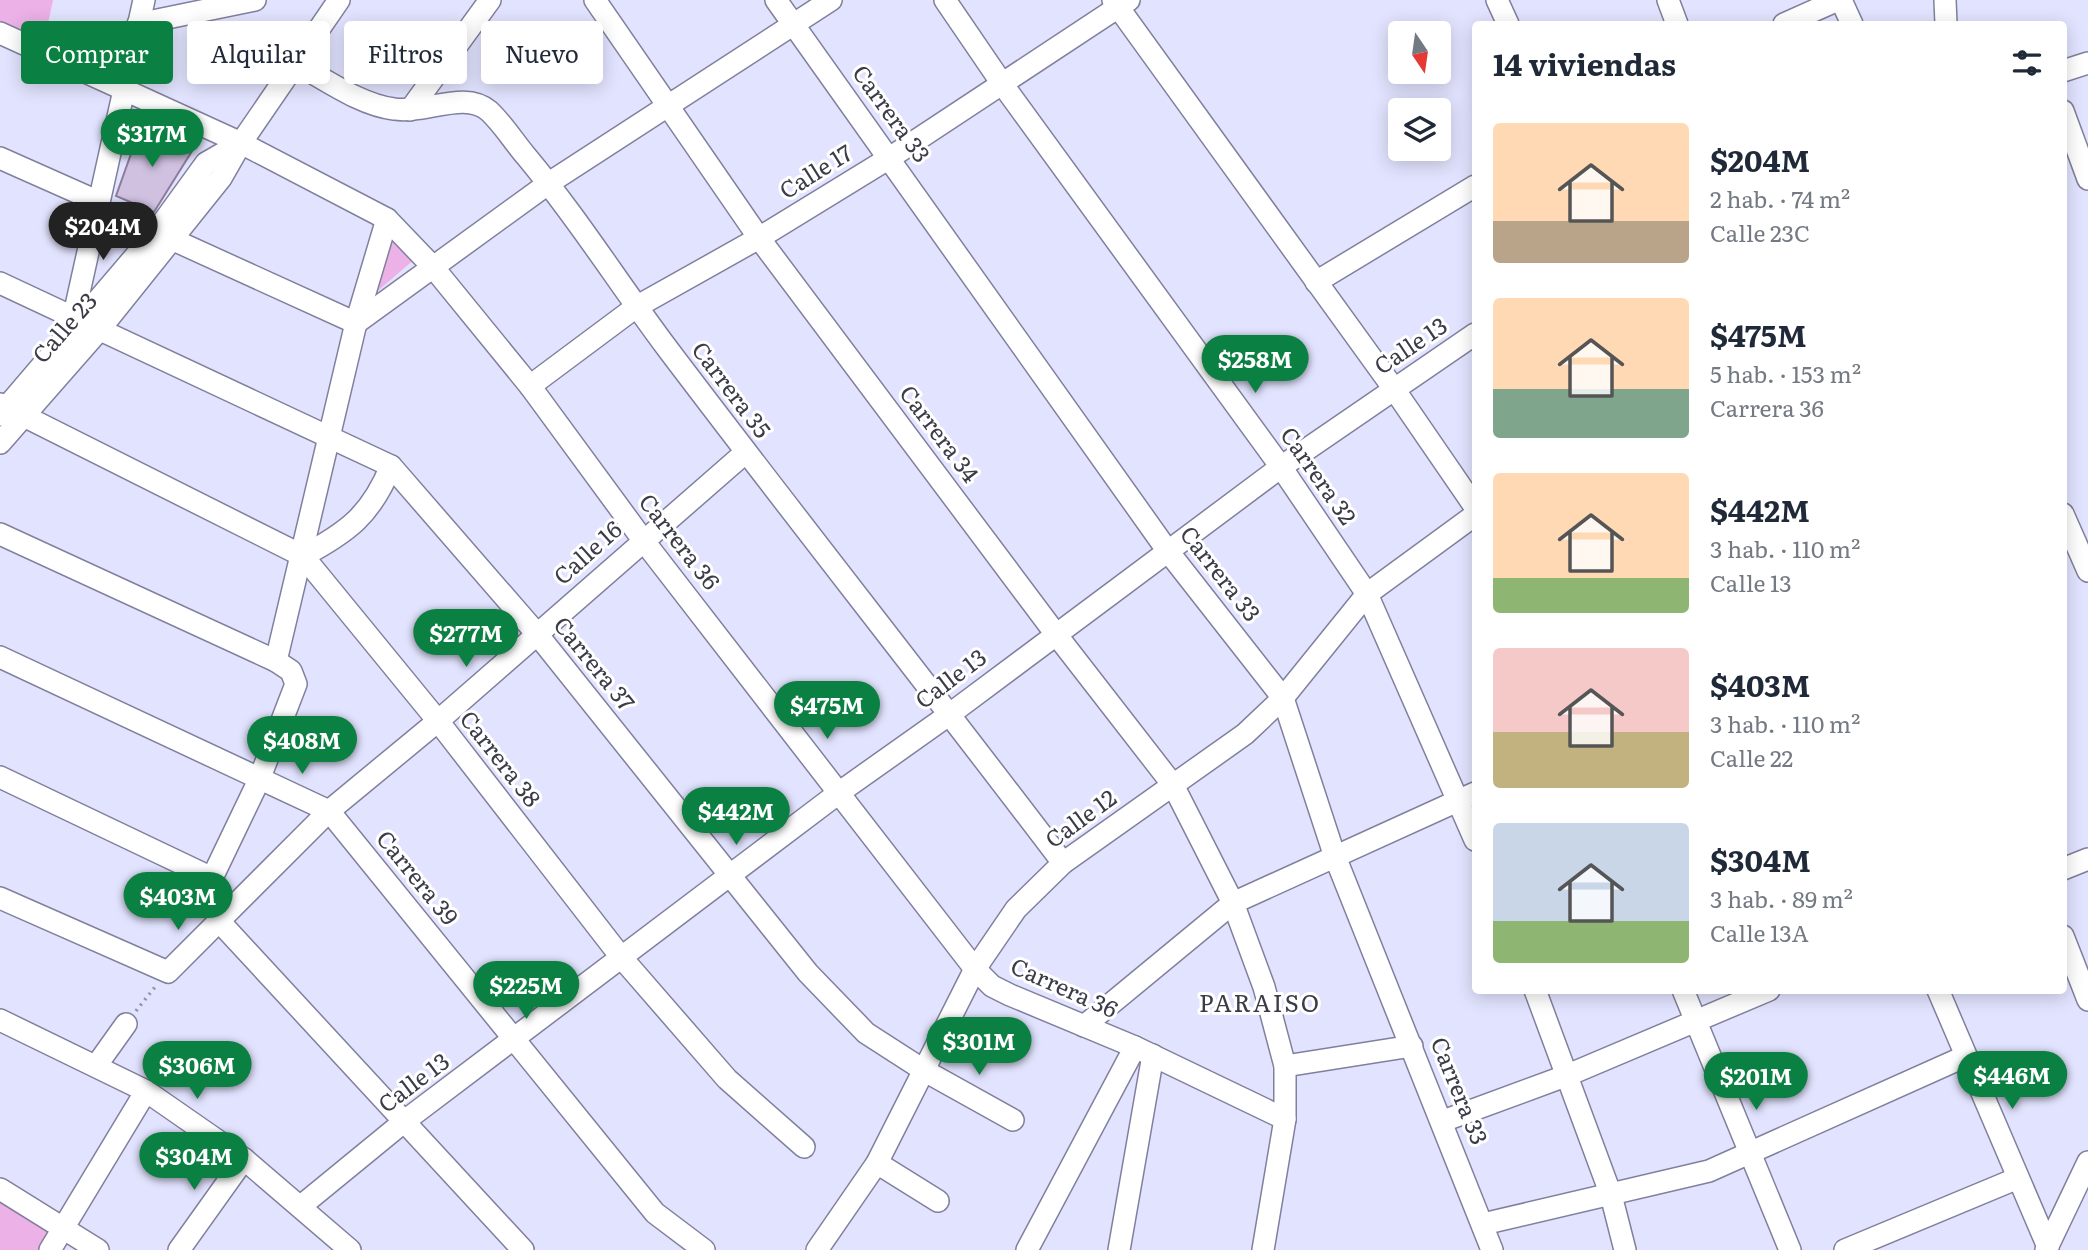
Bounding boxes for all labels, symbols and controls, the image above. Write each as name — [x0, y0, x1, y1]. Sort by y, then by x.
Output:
chip: Comprar — [21, 21, 173, 84]
chip: Alquilar — [187, 21, 330, 84]
chip: Filtros — [344, 21, 467, 84]
chip: Nuevo — [481, 21, 603, 84]
north arrow — [1388, 21, 1451, 84]
map controls — [1388, 21, 1451, 161]
text: 14 viviendas — [1493, 41, 1676, 85]
icon: filters — [2008, 44, 2046, 82]
street label: Carrera 33 — [846, 57, 940, 169]
button: layers — [1388, 98, 1451, 161]
pin: $317M — [103, 110, 201, 169]
text: $317M — [117, 115, 187, 149]
street label: Calle 17 — [772, 134, 858, 206]
text: $204M — [1710, 137, 1810, 181]
icon: home — [1549, 151, 1633, 235]
text: 2 hab. · 74 m² — [1710, 181, 1850, 215]
pin: $204M — [54, 202, 152, 262]
text: $204M — [65, 208, 141, 242]
text: Calle 23C — [1710, 215, 1810, 249]
street label: Calle 23 — [23, 284, 104, 370]
street label: Calle 13 — [1366, 307, 1453, 381]
text: $475M — [1710, 312, 1807, 356]
icon: home — [1549, 326, 1633, 410]
street label: Carrera 35 — [685, 333, 780, 444]
pin: $258M — [1206, 336, 1304, 395]
text: $258M — [1218, 341, 1292, 375]
text: 5 hab. · 153 m² — [1710, 356, 1861, 390]
street label: Carrera 34 — [893, 377, 989, 489]
text: Carrera 36 — [1710, 390, 1824, 424]
street label: Carrera 32 — [1273, 419, 1366, 531]
street label: Carrera 36 — [632, 485, 729, 596]
text: $442M — [1710, 487, 1810, 531]
icon: home — [1549, 501, 1633, 585]
street label: Calle 16 — [545, 512, 628, 591]
street label: Carrera 33 — [1173, 518, 1270, 628]
text: 3 hab. · 110 m² — [1710, 531, 1860, 565]
text: Calle 13 — [1710, 565, 1792, 599]
street label: Carrera 37 — [547, 608, 644, 717]
pin: $277M — [417, 610, 515, 669]
text: $277M — [429, 615, 503, 649]
street label: Calle 13 — [907, 639, 993, 716]
text: $403M — [1710, 662, 1810, 706]
icon: home — [1549, 676, 1633, 760]
pin: $475M — [778, 682, 876, 741]
text: $475M — [790, 687, 864, 721]
street label: Carrera 38 — [453, 702, 550, 813]
text: 3 hab. · 110 m² — [1710, 706, 1860, 740]
pin: $408M — [253, 716, 351, 776]
text: $408M — [263, 722, 341, 756]
text: Calle 22 — [1710, 740, 1793, 774]
street label: Calle 12 — [1037, 780, 1123, 855]
pin: $442M — [687, 788, 785, 847]
text: $442M — [698, 793, 774, 827]
street label: Carrera 39 — [370, 822, 468, 932]
text: $304M — [1710, 837, 1811, 881]
icon: home — [1549, 851, 1633, 935]
pin: $403M — [129, 872, 227, 932]
text: $403M — [140, 878, 216, 912]
text: 3 hab. · 89 m² — [1710, 881, 1853, 915]
text: Calle 13A — [1710, 915, 1809, 949]
street label: Carrera 36 — [1006, 947, 1124, 1025]
pin: $225M — [477, 962, 575, 1021]
text: $225M — [489, 967, 563, 1001]
district label: PARAISO — [1199, 984, 1321, 1019]
pin: $301M — [930, 1018, 1028, 1077]
text: $301M — [943, 1023, 1015, 1057]
street label: Carrera 33 — [1424, 1031, 1498, 1149]
pin: $306M — [148, 1042, 246, 1101]
street label: Calle 13 — [370, 1043, 456, 1120]
text: $306M — [159, 1047, 235, 1081]
pin: $201M — [1707, 1052, 1805, 1112]
pin: $446M — [1963, 1052, 2061, 1111]
text: $446M — [1973, 1057, 2051, 1091]
text: $201M — [1720, 1058, 1792, 1092]
pin: $304M — [145, 1132, 243, 1192]
text: $304M — [155, 1138, 233, 1172]

